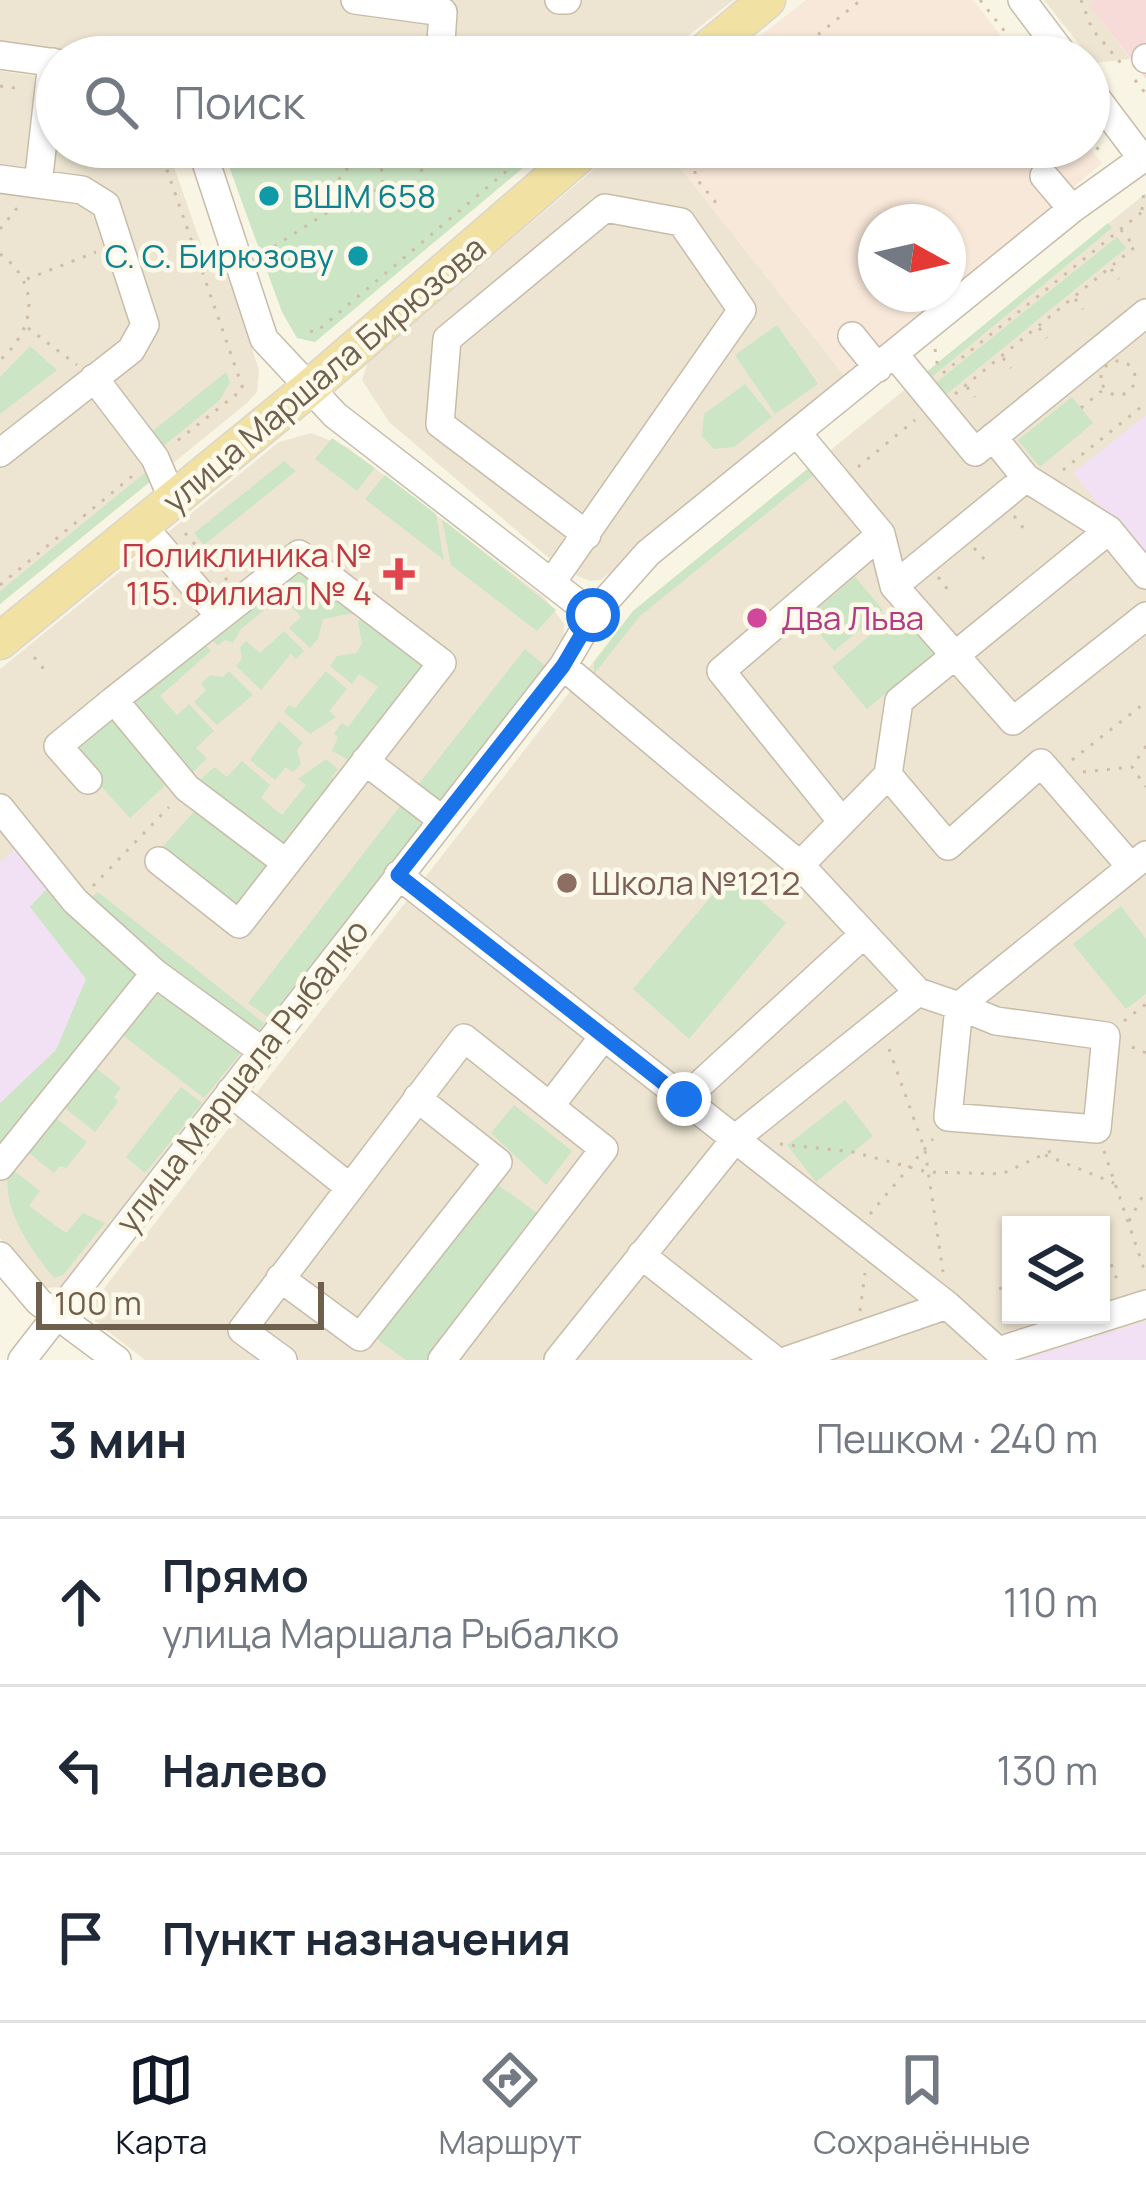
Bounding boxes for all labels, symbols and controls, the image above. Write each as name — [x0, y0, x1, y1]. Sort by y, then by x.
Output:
search box — [36, 36, 1110, 168]
icon: search — [78, 69, 144, 135]
text: Поиск — [174, 71, 305, 133]
place label: ВШM 658 — [293, 173, 436, 218]
marker: ВШM 658 — [256, 183, 282, 209]
north arrow — [858, 204, 966, 312]
street label: улица Маршала Бирюзова — [153, 225, 495, 522]
place label: С. С. Бирюзову — [105, 233, 334, 278]
marker: С. С. Бирюзову — [345, 243, 371, 269]
place label: Поликлиника № 115. Филиал № 4 — [122, 532, 372, 615]
marker: Поликлиника № 115. Филиал № 4 — [383, 558, 415, 590]
route start — [566, 588, 620, 642]
place label: Два Льва — [781, 595, 924, 640]
marker: Два Льва — [744, 605, 770, 631]
place label: Школа №1212 — [591, 860, 800, 905]
marker: Школа №1212 — [554, 870, 580, 896]
street label: улица Маршала Рыбалко — [105, 909, 378, 1242]
route end — [657, 1072, 711, 1126]
map controls — [1002, 1216, 1110, 1324]
button: layers — [1002, 1216, 1110, 1324]
scale bar — [36, 1276, 324, 1329]
text: 100 m — [54, 1280, 142, 1325]
text: 3 мин — [48, 1404, 188, 1473]
text: Пешком · 240 m — [816, 1411, 1098, 1465]
text: Прямо — [162, 1544, 309, 1606]
icon: ahead — [48, 1569, 114, 1635]
text: 110 m — [1003, 1575, 1098, 1629]
text: улица Маршала Рыбалко — [162, 1606, 619, 1660]
icon: left — [48, 1737, 114, 1803]
text: Налево — [162, 1739, 328, 1801]
text: 130 m — [997, 1743, 1098, 1797]
icon: arrive — [48, 1905, 114, 1971]
text: Пункт назначения — [162, 1907, 571, 1969]
tab: Карта — [116, 2047, 207, 2164]
tab: Маршрут — [438, 2047, 582, 2164]
tab: Сохранённые — [813, 2047, 1030, 2164]

